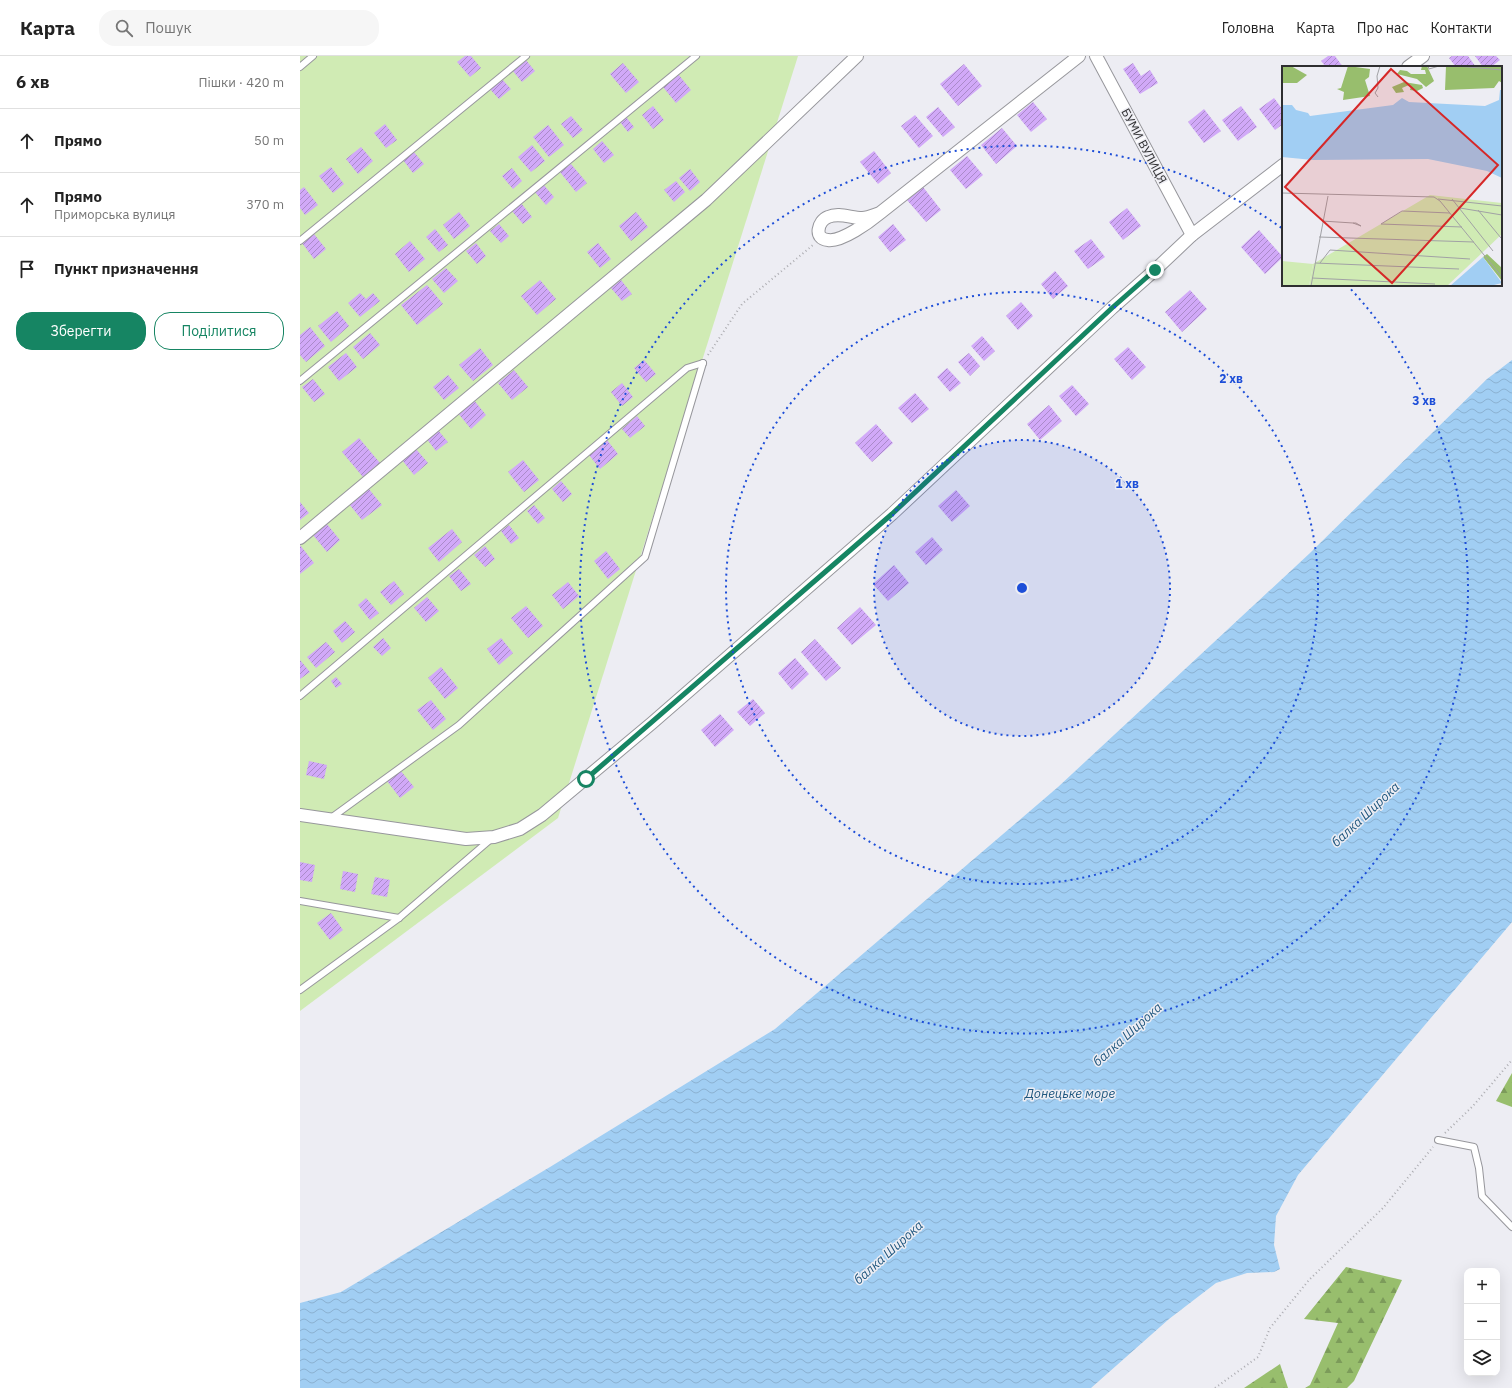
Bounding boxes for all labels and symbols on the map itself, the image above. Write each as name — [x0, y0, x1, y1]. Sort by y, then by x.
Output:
inset map — [1282, 66, 1502, 286]
street label: БУМИ ВУЛИЦЯ — [1118, 106, 1171, 186]
route end — [1146, 261, 1164, 279]
text: 2 хв — [1219, 371, 1243, 386]
text: 3 хв — [1412, 393, 1436, 408]
text: 1 хв — [1115, 476, 1139, 491]
centre of rings — [1015, 581, 1029, 595]
route start — [577, 770, 595, 788]
water label: балка Широка — [1328, 778, 1403, 850]
water label: балка Широка — [1089, 999, 1166, 1070]
water label: Донецьке море — [1024, 1085, 1115, 1102]
water label: балка Широка — [850, 1217, 927, 1288]

